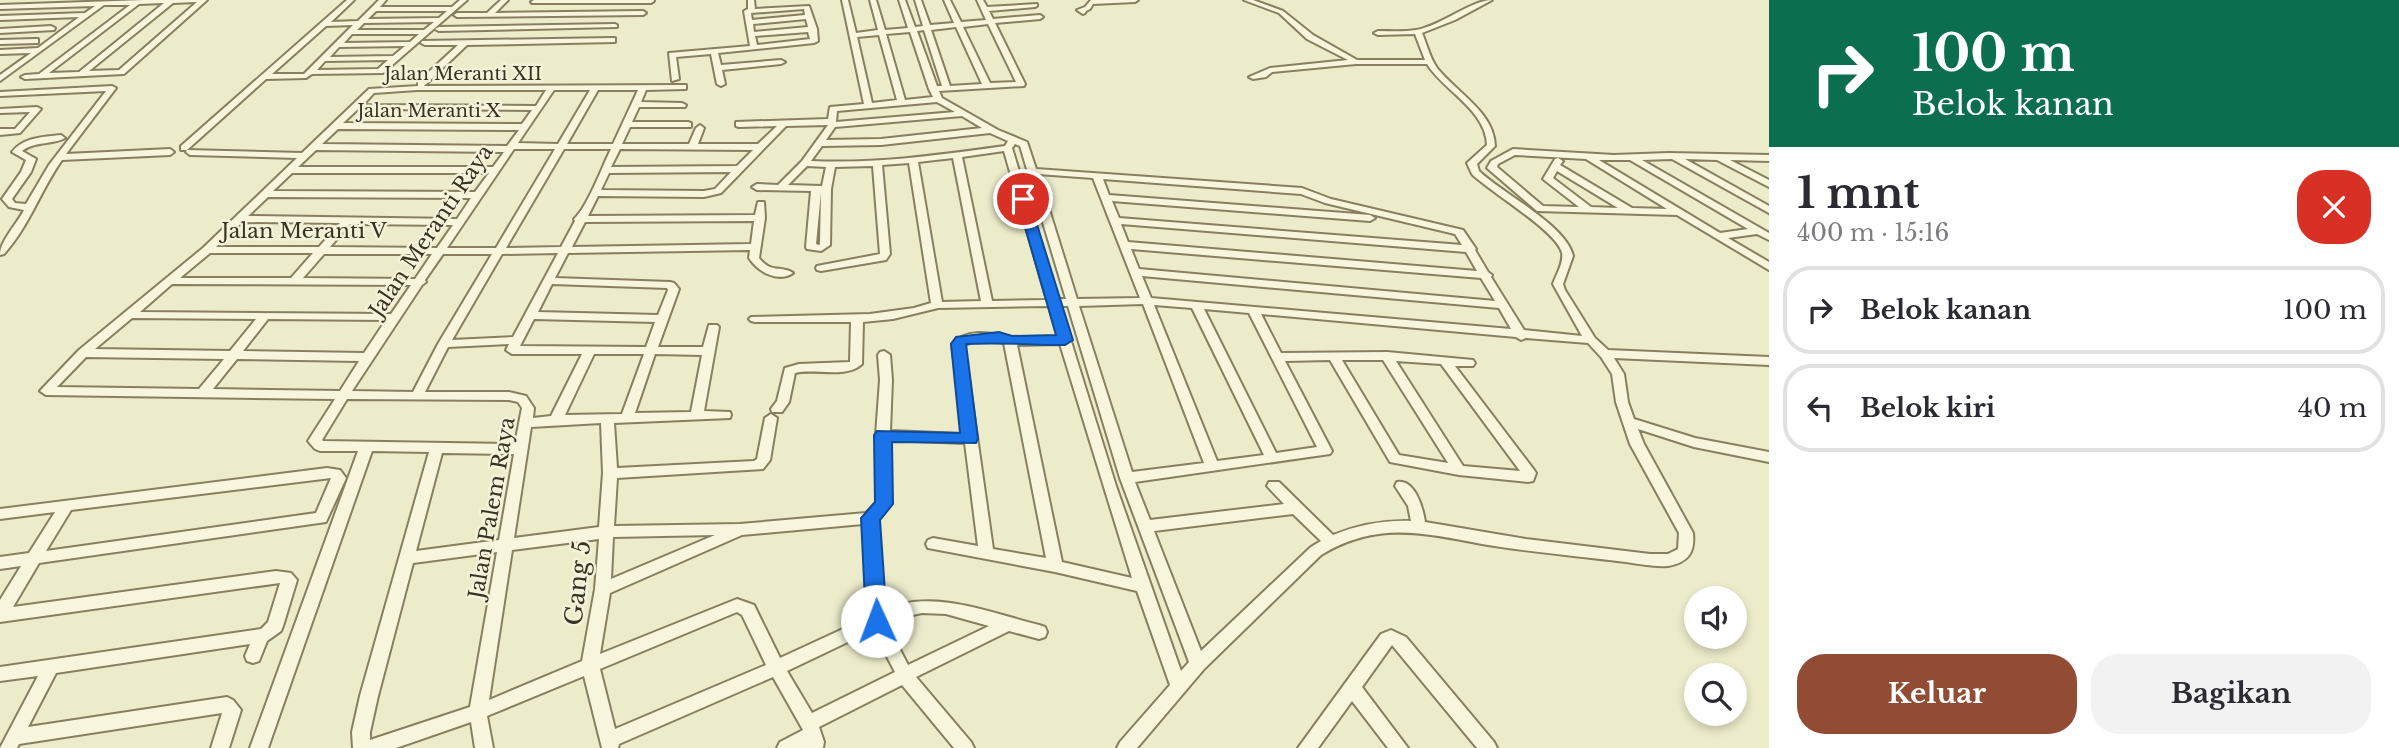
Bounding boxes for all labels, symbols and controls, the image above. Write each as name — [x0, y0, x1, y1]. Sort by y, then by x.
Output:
text: 100 m — [1912, 23, 2075, 84]
icon: right — [1797, 28, 1888, 119]
street label: Jalan Meranti XII — [382, 63, 542, 85]
text: Belok kanan — [1912, 84, 2114, 124]
street label: Jalan Meranti X — [356, 100, 501, 122]
street label: Jalan Meranti Raya — [362, 140, 499, 325]
text: 1 mnt — [1797, 167, 1920, 219]
pin — [993, 169, 1053, 229]
button: close — [2297, 170, 2371, 244]
icon: arrive — [1004, 180, 1042, 218]
street label: Jalan Meranti V — [218, 218, 387, 244]
text: 400 m · 15:16 — [1797, 219, 1949, 247]
icon: right — [1801, 291, 1839, 329]
text: Belok kanan — [1860, 294, 2031, 326]
text: 100 m — [2283, 294, 2367, 326]
icon: left — [1801, 389, 1839, 427]
text: Belok kiri — [1860, 392, 1995, 424]
text: 40 m — [2298, 392, 2367, 424]
street label: Jalan Palem Raya — [463, 415, 521, 604]
street label: Gang 5 — [559, 539, 596, 627]
position arrow — [840, 584, 914, 658]
map controls — [1684, 586, 1747, 726]
button: sound — [1684, 586, 1747, 649]
button: Keluar — [1797, 654, 2077, 734]
button: Bagikan — [2091, 654, 2371, 734]
button: search — [1684, 663, 1747, 726]

